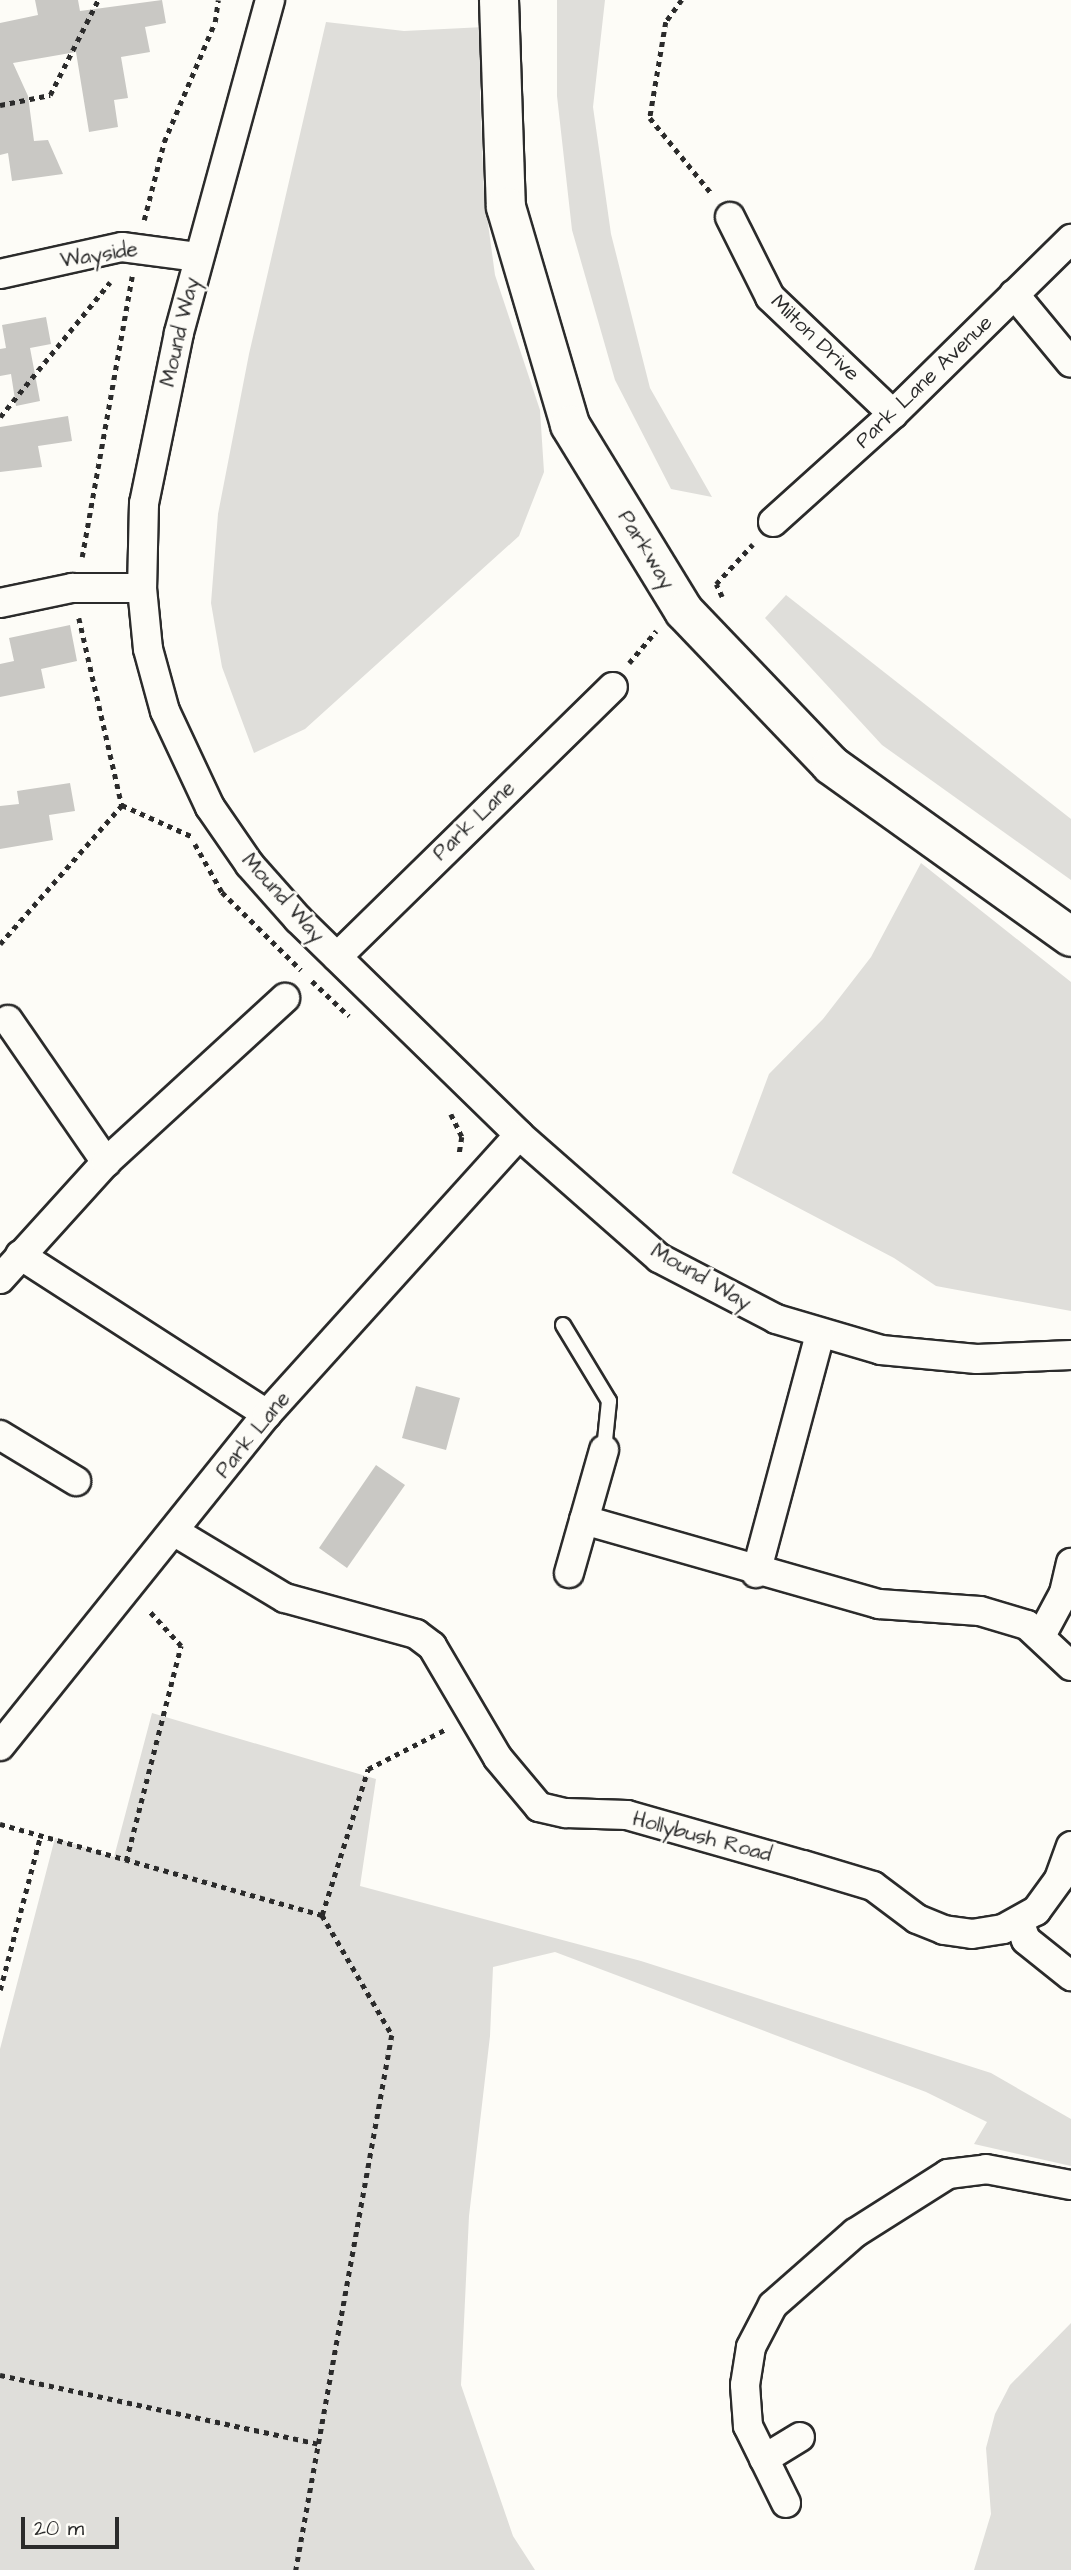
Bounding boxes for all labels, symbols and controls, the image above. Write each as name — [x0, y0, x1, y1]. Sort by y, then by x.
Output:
street label: Wayside — [59, 236, 139, 274]
street label: Mound Way — [155, 275, 205, 389]
street label: Milton Drive — [765, 289, 865, 387]
street label: Park Lane Avenue — [850, 310, 998, 454]
street label: Parkway — [612, 506, 680, 594]
street label: Park Lane — [428, 776, 520, 866]
street label: Mound Way — [236, 848, 330, 948]
street label: Mound Way — [646, 1238, 756, 1316]
street label: Park Lane — [210, 1387, 296, 1483]
street label: Hollybush Road — [630, 1806, 774, 1868]
scale bar — [24, 2504, 122, 2548]
text: 20 m — [34, 2514, 84, 2543]

